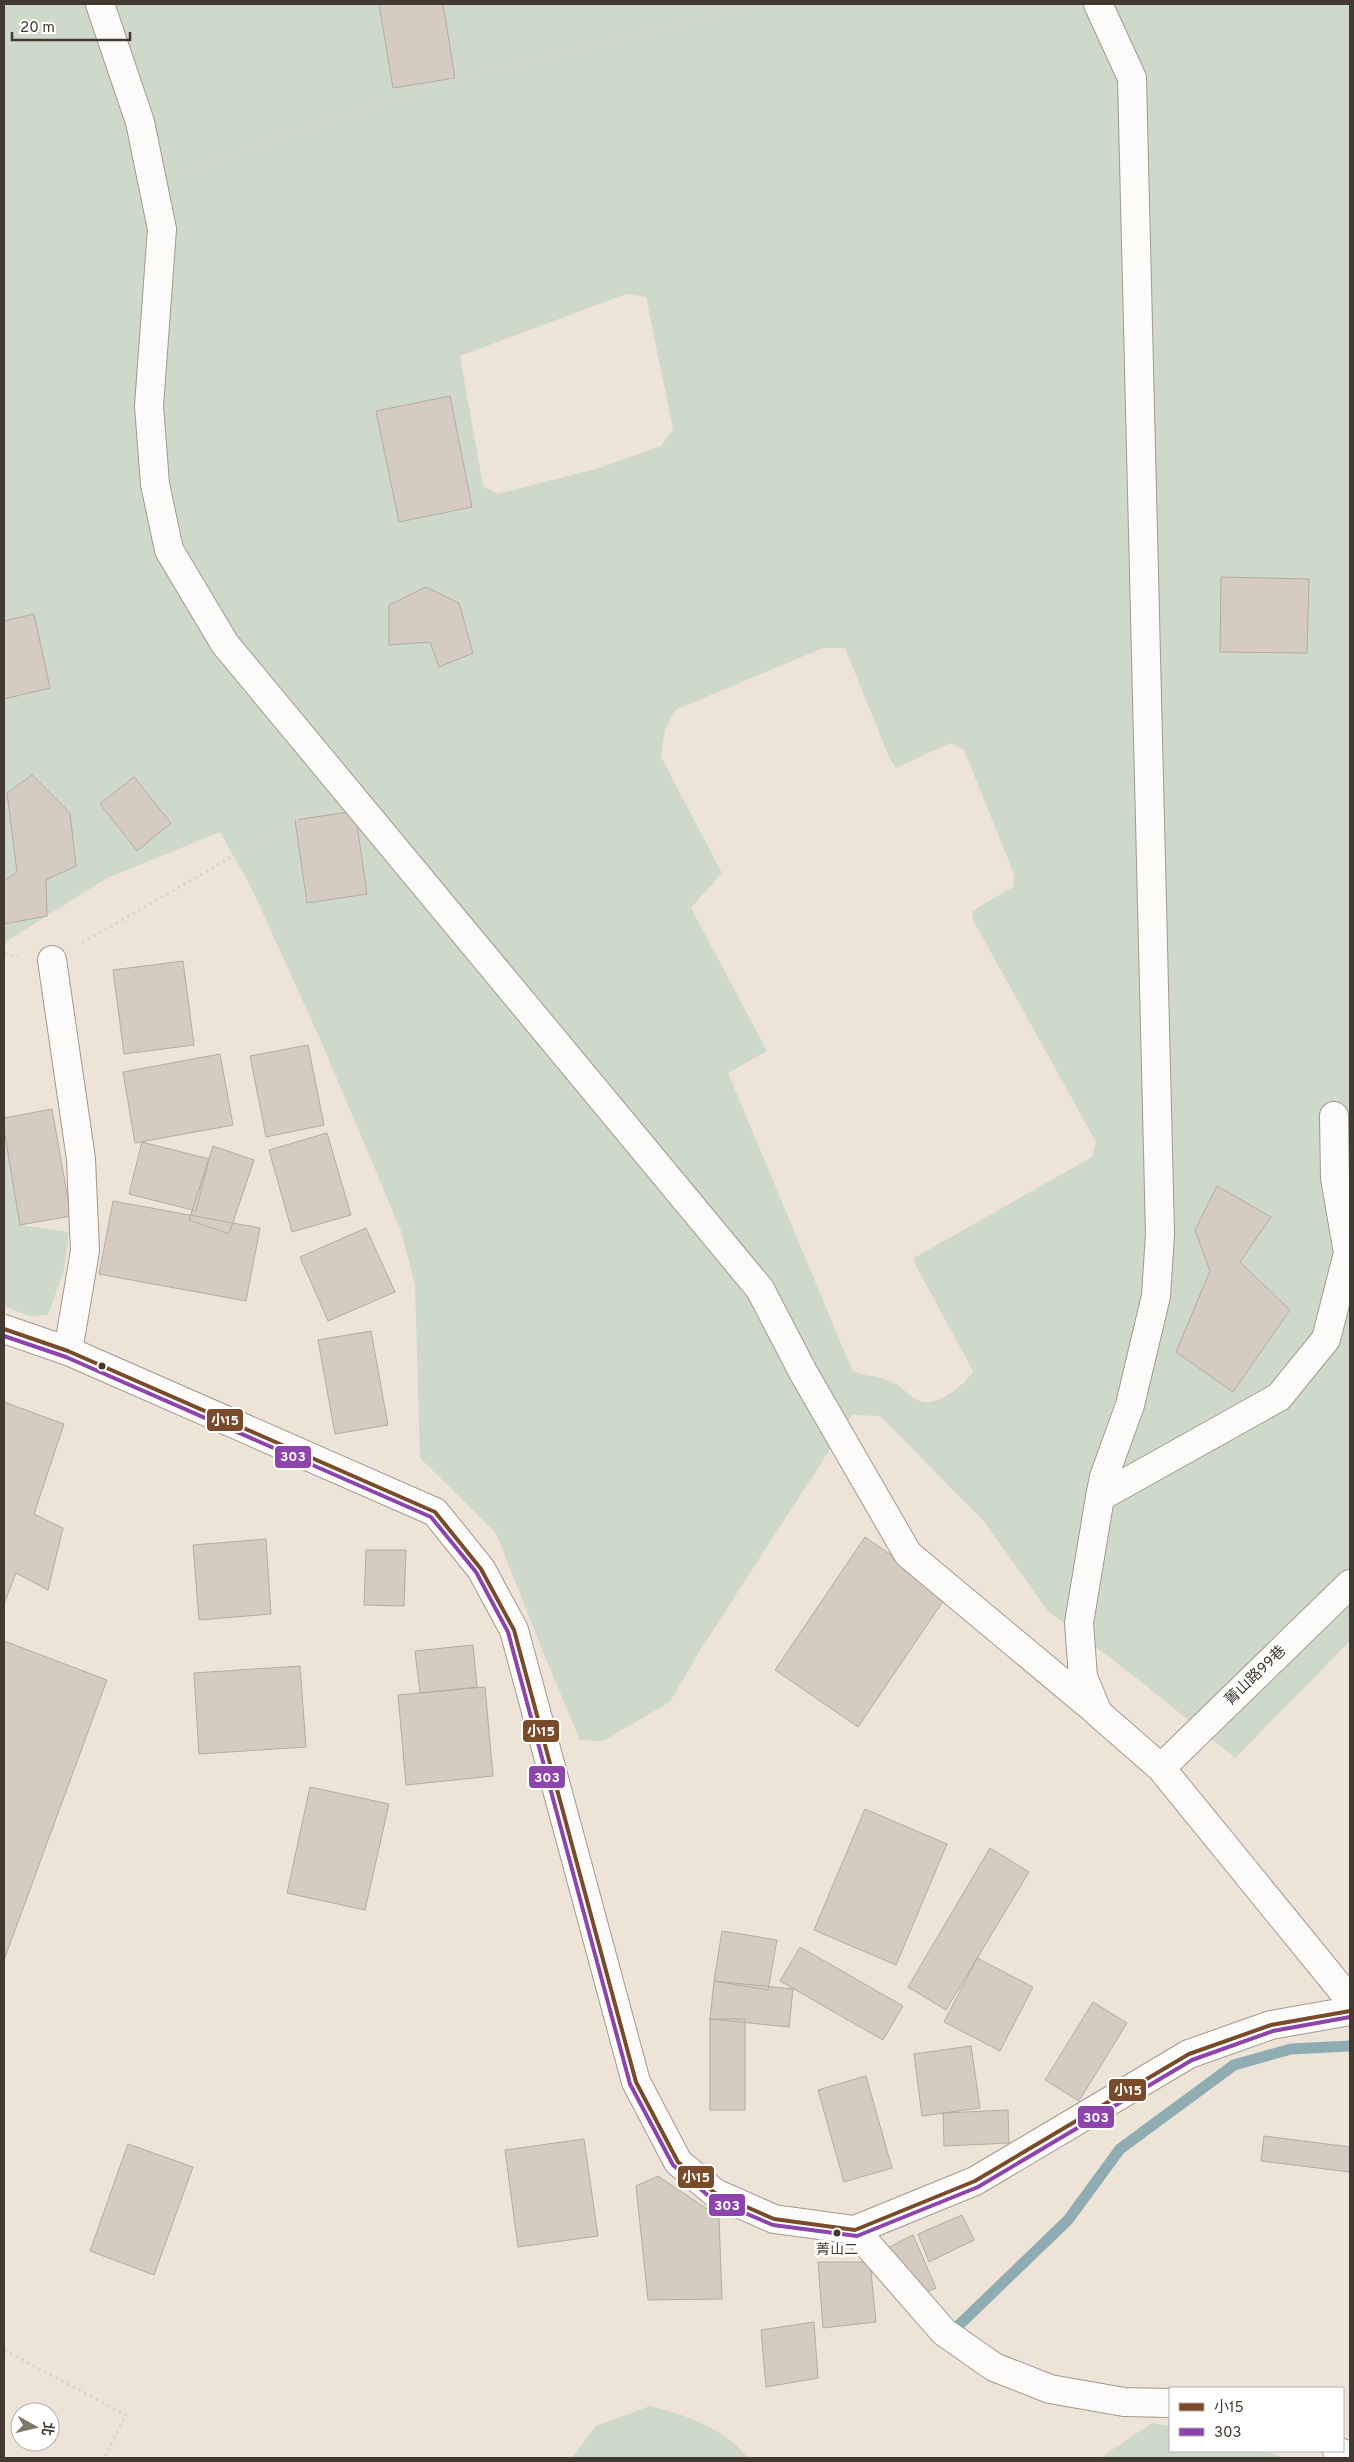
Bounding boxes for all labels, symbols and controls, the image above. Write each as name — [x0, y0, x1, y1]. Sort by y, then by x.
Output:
scale bar — [12, 10, 130, 42]
text: 20 m — [20, 19, 55, 38]
unlabelled marker — [97, 1361, 107, 1371]
line badge: 小15 — [206, 1408, 244, 1432]
text: 小15 — [211, 1413, 239, 1430]
line badge: 303 — [274, 1445, 312, 1469]
text: 303 — [280, 1449, 306, 1466]
street label: 菁山路99巷 — [1221, 1642, 1291, 1710]
line badge: 小15 — [522, 1719, 560, 1743]
text: 小15 — [527, 1724, 555, 1741]
line badge: 303 — [528, 1765, 566, 1789]
text: 303 — [534, 1770, 560, 1787]
line badge: 小15 — [1108, 2078, 1147, 2102]
text: 小15 — [1114, 2083, 1142, 2100]
line badge: 303 — [1077, 2105, 1115, 2129]
text: 303 — [1083, 2110, 1109, 2127]
line badge: 小15 — [677, 2165, 715, 2189]
text: 小15 — [682, 2170, 710, 2187]
line badge: 303 — [708, 2193, 746, 2217]
text: 303 — [714, 2198, 740, 2215]
marker: 菁山二 — [832, 2228, 842, 2238]
place label: 菁山二 — [816, 2242, 858, 2259]
legend — [1169, 2387, 1344, 2452]
text: 小15 — [1214, 2399, 1244, 2418]
north arrow — [10, 2402, 60, 2452]
text: 北 — [37, 2420, 56, 2437]
text: 303 — [1214, 2424, 1242, 2443]

